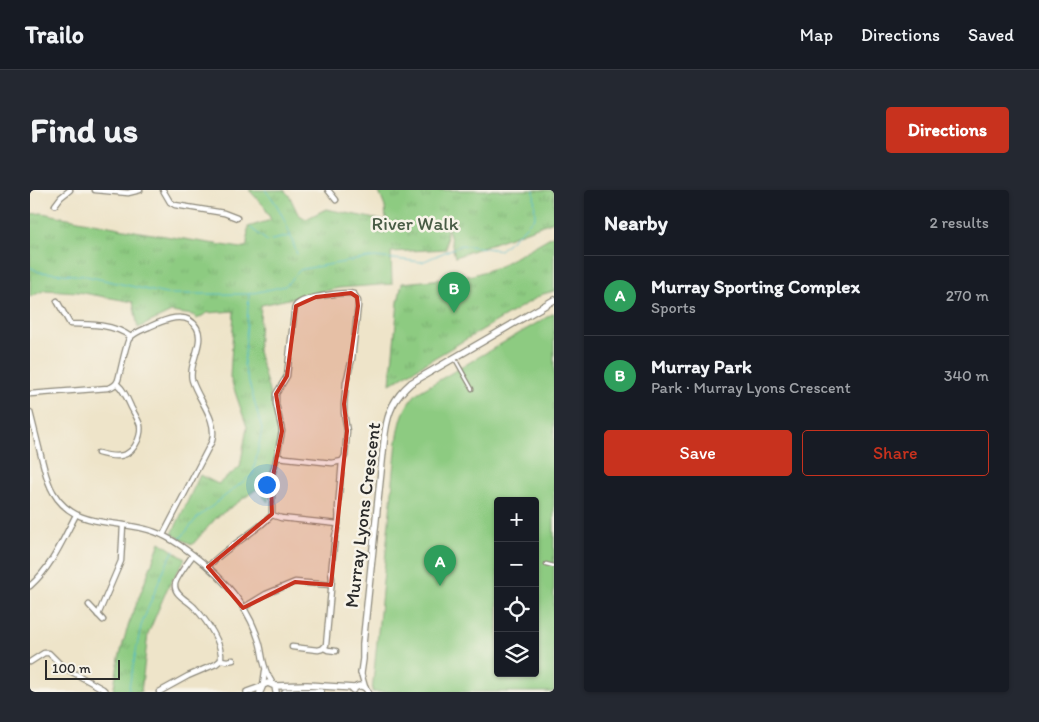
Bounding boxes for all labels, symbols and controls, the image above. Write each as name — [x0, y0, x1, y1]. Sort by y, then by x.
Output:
text: Trailo — [25, 20, 84, 49]
text: Map — [800, 24, 833, 46]
text: Directions — [861, 24, 940, 46]
text: Saved — [968, 24, 1014, 46]
button: Directions — [886, 107, 1009, 153]
text: Find us — [30, 109, 138, 151]
text: Nearby — [604, 210, 668, 235]
park label: River Walk — [372, 212, 459, 235]
text: 2 results — [929, 213, 989, 232]
pin: B — [438, 272, 470, 313]
text: Murray Sporting Complex — [651, 275, 860, 298]
text: A — [615, 286, 625, 305]
text: 270 m — [946, 286, 989, 305]
text: Sports — [651, 298, 696, 317]
text: Murray Park — [651, 355, 752, 378]
text: B — [615, 366, 625, 385]
text: 340 m — [944, 366, 989, 385]
text: Park · Murray Lyons Crescent — [651, 378, 851, 397]
street label: Murray Lyons Crescent — [340, 421, 385, 609]
button: Save — [604, 430, 792, 476]
button: Share — [802, 430, 989, 476]
your location — [254, 472, 280, 498]
map controls — [494, 497, 539, 677]
button: + — [494, 497, 539, 542]
button: − — [494, 542, 539, 587]
pin: A — [424, 545, 456, 586]
button: locate — [494, 587, 539, 632]
button: layers — [494, 632, 539, 677]
scale bar — [45, 657, 120, 680]
text: 100 m — [52, 660, 91, 677]

